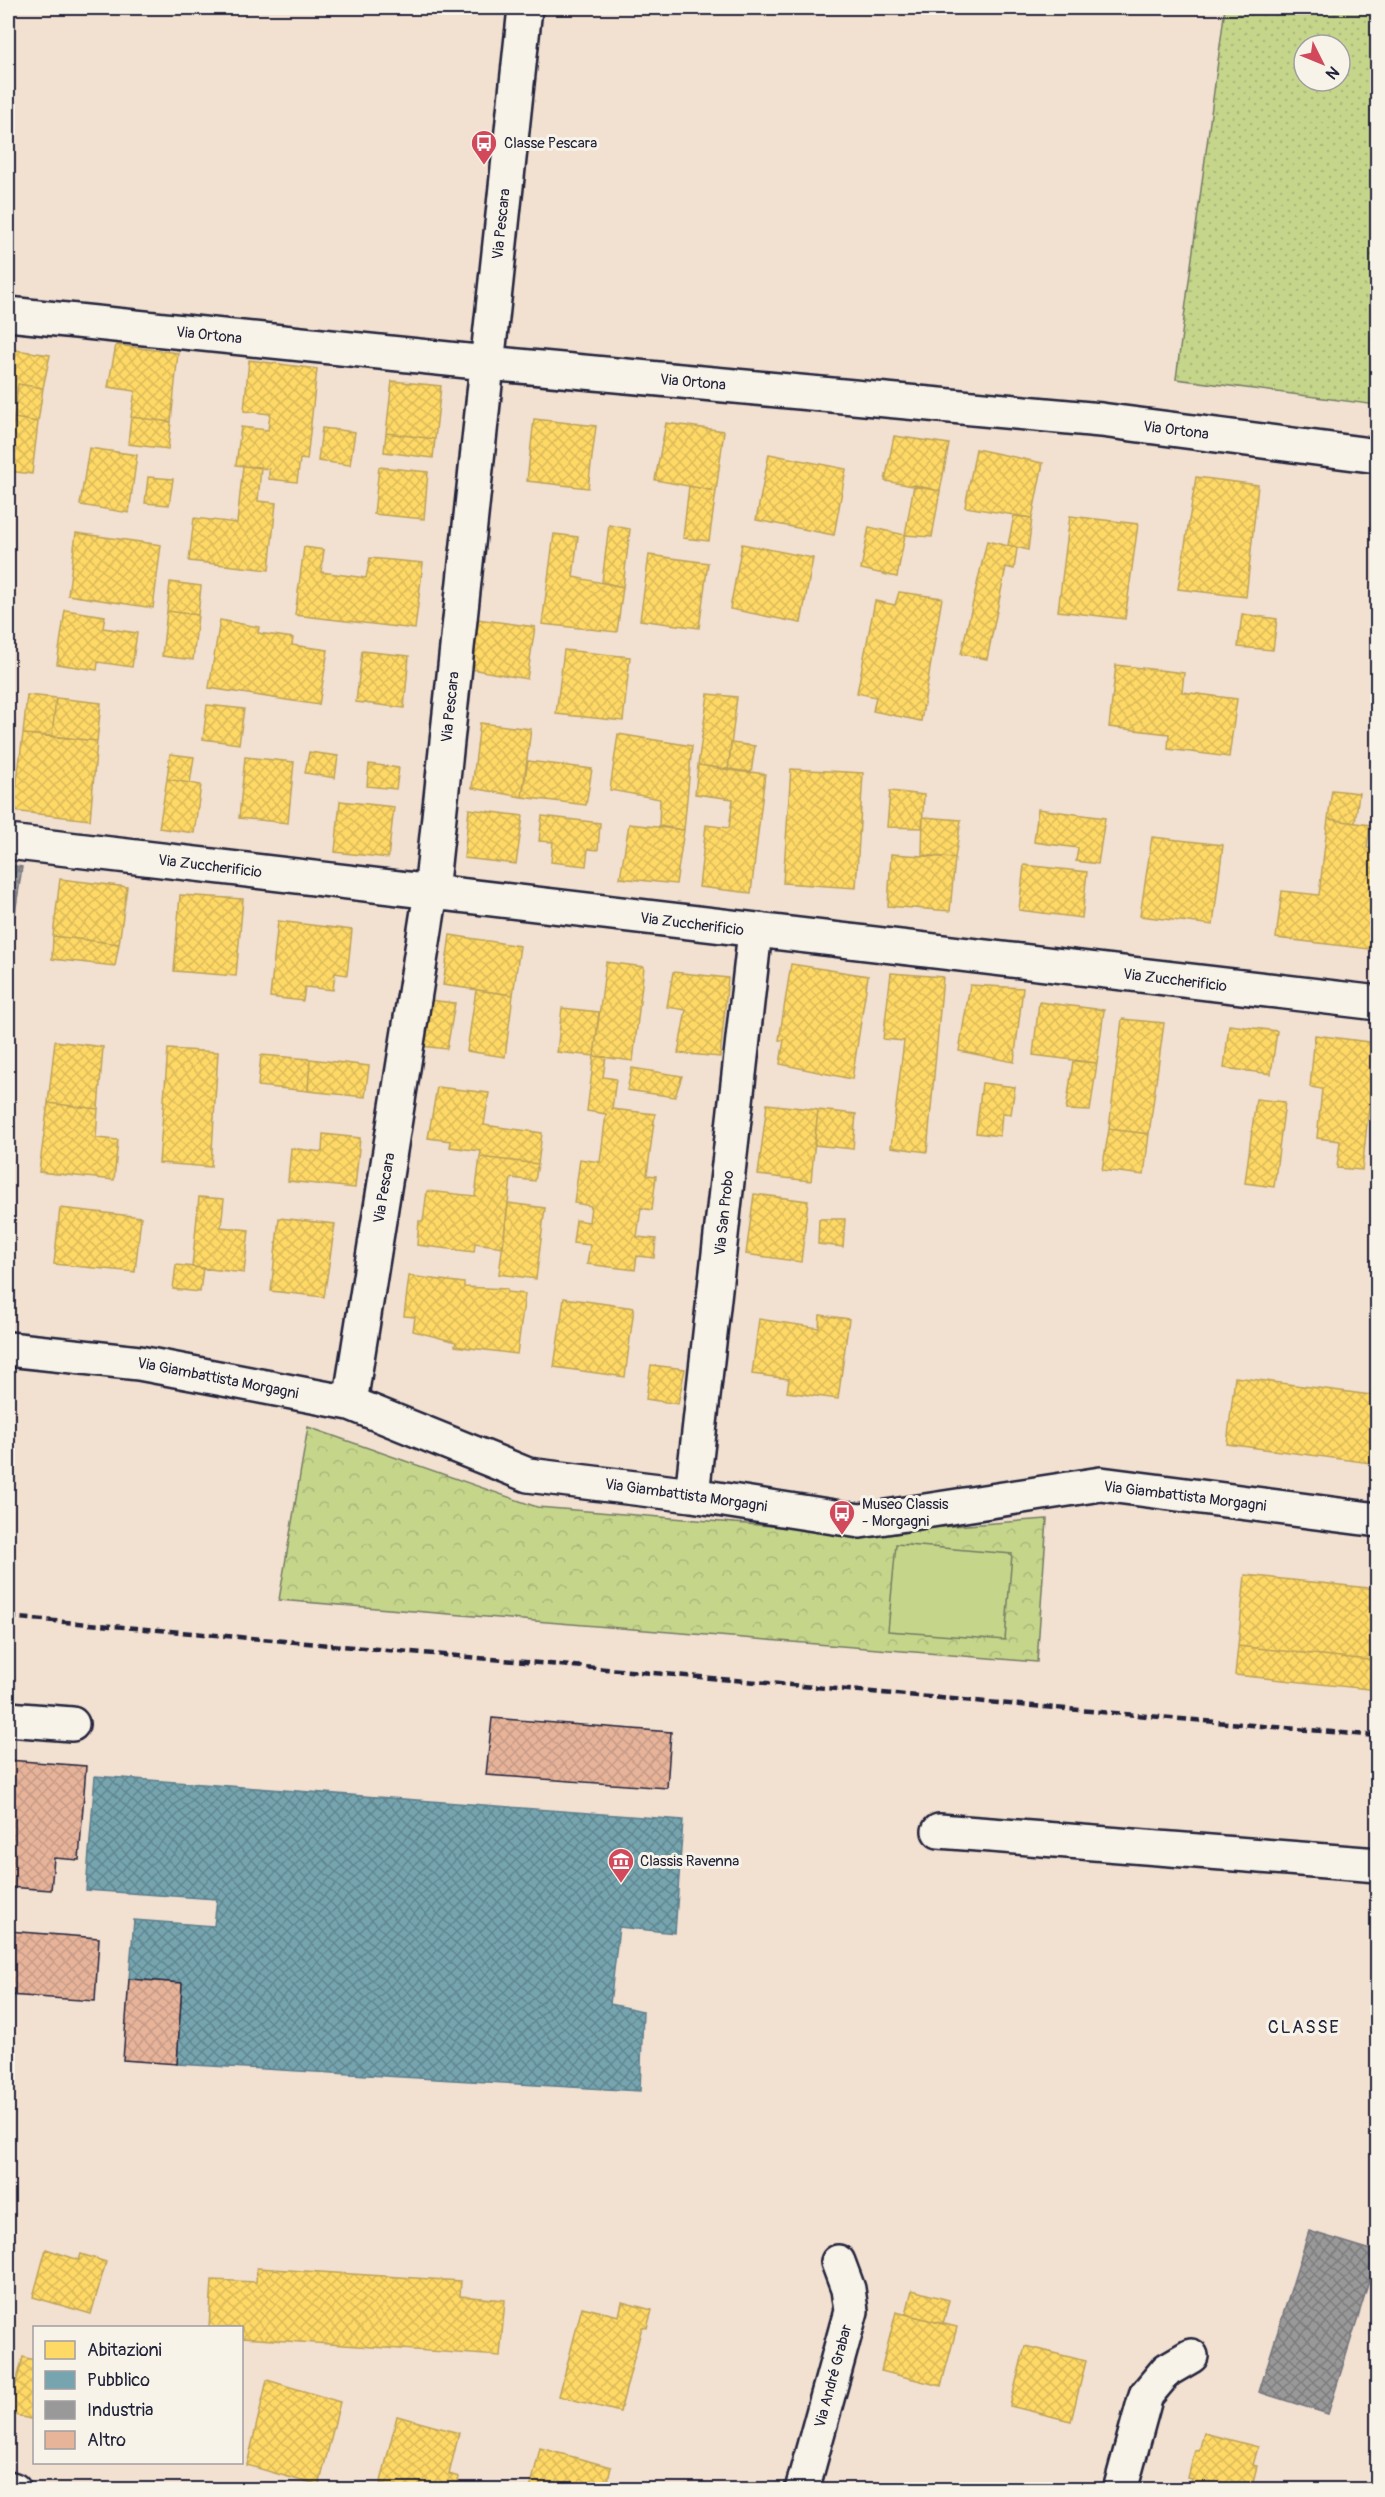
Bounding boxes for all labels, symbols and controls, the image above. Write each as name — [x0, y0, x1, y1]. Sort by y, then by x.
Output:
north arrow — [1292, 33, 1352, 93]
text: N — [1321, 62, 1343, 83]
bus stop icon: Classe Pescara — [469, 128, 499, 166]
place label: Classe Pescara — [504, 134, 597, 153]
street label: Via Pescara — [488, 188, 515, 260]
street label: Via Ortona — [175, 323, 243, 348]
street label: Via Ortona — [659, 370, 727, 395]
street label: Via Ortona — [1142, 417, 1210, 444]
street label: Via Pescara — [437, 671, 464, 743]
street label: Via Zuccherificio — [157, 851, 263, 882]
street label: Via Zuccherificio — [639, 909, 745, 940]
street label: Via Zuccherificio — [1122, 965, 1228, 996]
street label: Via Pescara — [370, 1151, 399, 1225]
street label: Via San Probo — [711, 1170, 738, 1257]
street label: Via Giambattista Morgagni — [136, 1354, 300, 1404]
street label: Via Giambattista Morgagni — [603, 1475, 769, 1516]
street label: Via Giambattista Morgagni — [1102, 1477, 1268, 1516]
place label: Museo Classis - Morgagni — [862, 1495, 949, 1531]
bus stop icon: Museo Classis - Morgagni — [827, 1498, 857, 1536]
museum icon: Classis Ravenna — [606, 1846, 636, 1884]
place label: Classis Ravenna — [640, 1852, 739, 1871]
district label: CLASSE — [1268, 2016, 1340, 2039]
street label: Via André Grabar — [811, 2322, 857, 2430]
legend — [33, 2326, 243, 2464]
text: Abitazioni — [87, 2339, 162, 2362]
text: Pubblico — [87, 2369, 150, 2392]
text: Industria — [87, 2399, 153, 2422]
text: Altro — [87, 2429, 126, 2452]

